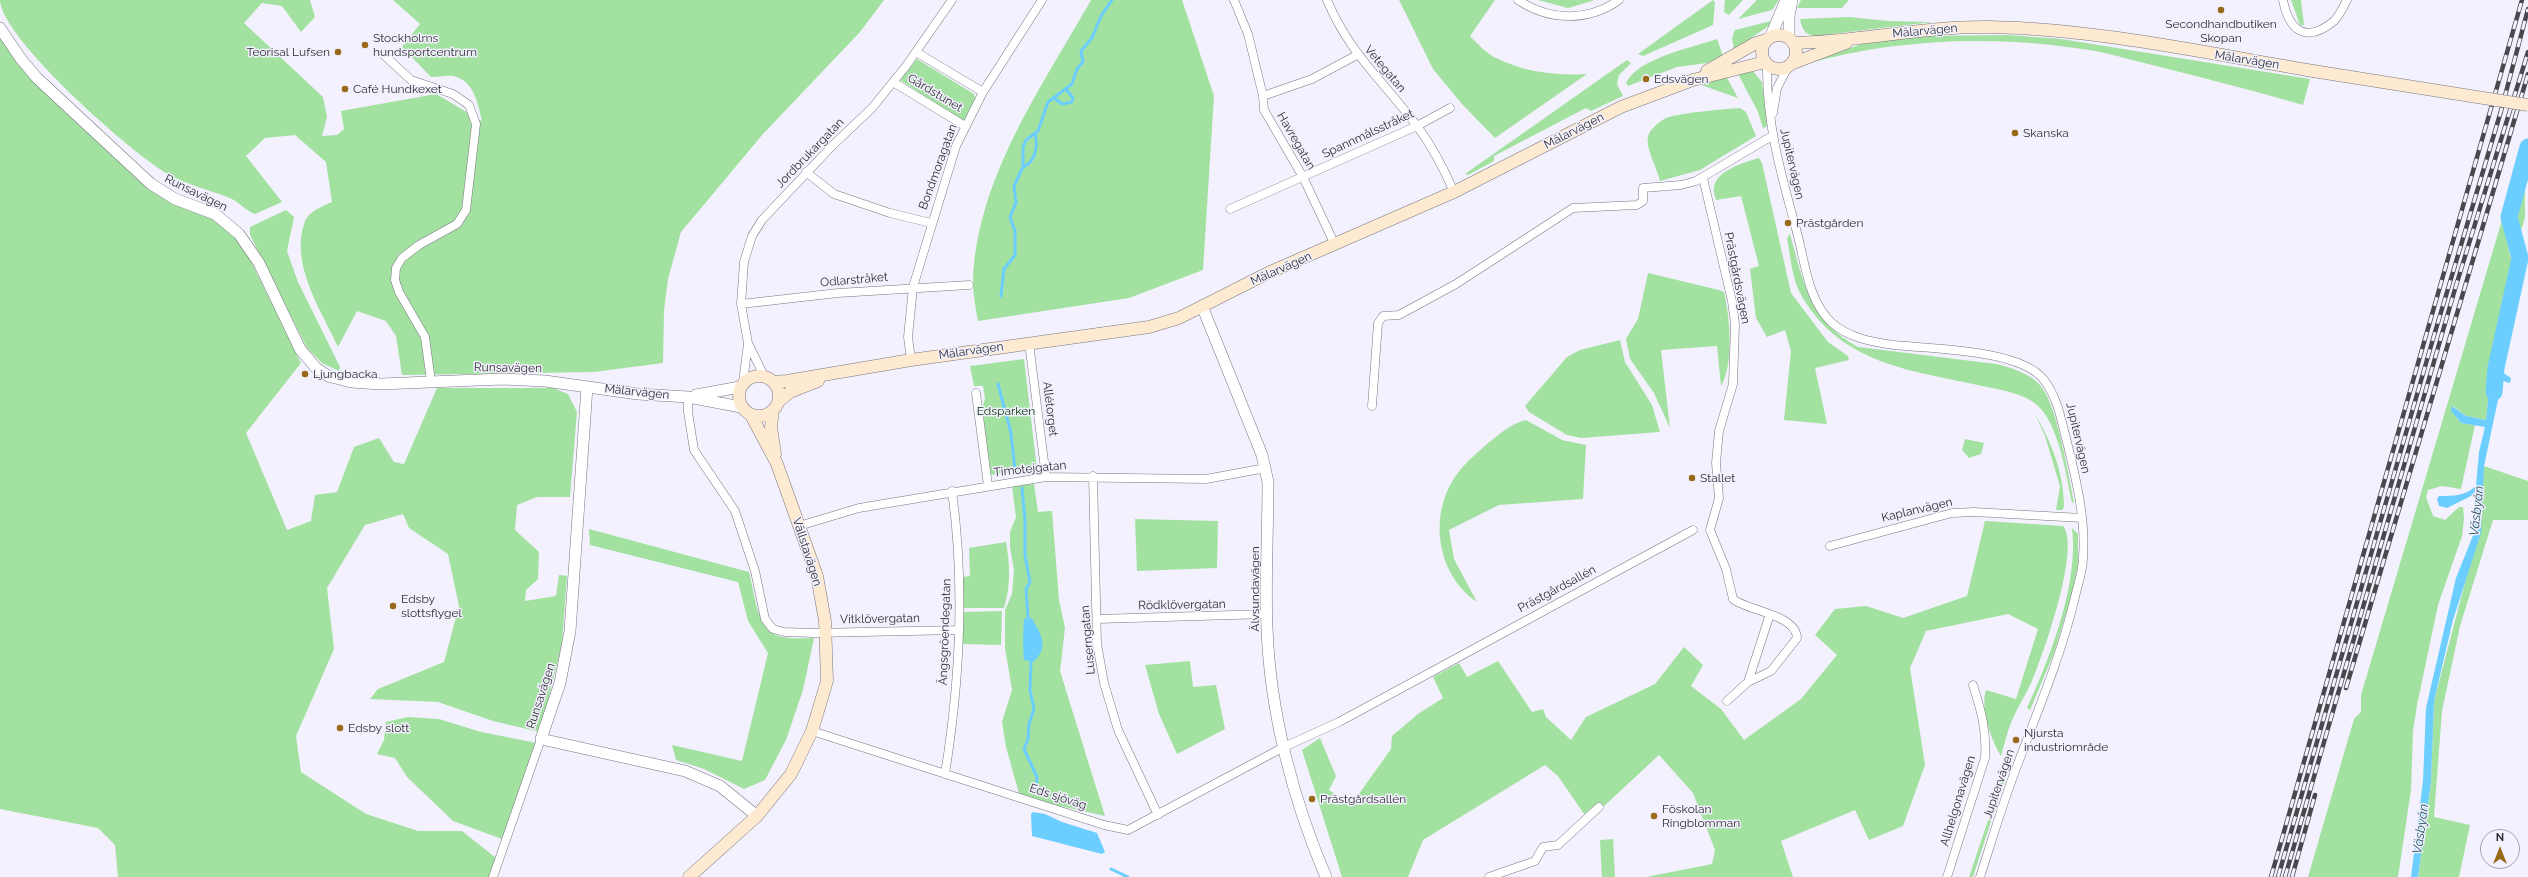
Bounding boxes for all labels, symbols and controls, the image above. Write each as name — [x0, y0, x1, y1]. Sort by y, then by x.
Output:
marker: Secondhandbutiken Skopan — [2216, 5, 2226, 15]
place label: Secondhandbutiken Skopan — [2165, 17, 2277, 45]
street label: Mälarvägen — [1892, 21, 1958, 41]
place label: Stockholms hundsportcentrum — [373, 31, 477, 59]
marker: Stockholms hundsportcentrum — [360, 40, 370, 50]
street label: Vetegatan — [1361, 43, 1409, 95]
place label: Teorisal Lufsen — [246, 45, 330, 59]
marker: Teorisal Lufsen — [333, 47, 343, 57]
street label: Mälarvägen — [2214, 48, 2280, 72]
street label: Gårdstunet — [905, 71, 965, 115]
place label: Edsvägen — [1654, 72, 1708, 86]
marker: Edsvägen — [1641, 74, 1651, 84]
place label: Café Hundkexet — [353, 82, 442, 96]
marker: Café Hundkexet — [340, 84, 350, 94]
street label: Spannmålsstråket — [1320, 106, 1416, 162]
street label: Havregatan — [1274, 110, 1318, 172]
street label: Mälarvägen — [1542, 110, 1606, 152]
street label: Jordbrukargatan — [773, 115, 847, 191]
street label: Bondmoragatan — [916, 122, 960, 212]
place label: Skanska — [2023, 126, 2069, 140]
street label: Jupitervägen — [1777, 127, 1807, 201]
marker: Skanska — [2010, 128, 2020, 138]
street label: Runsavägen — [162, 172, 230, 214]
place label: Prästgården — [1796, 216, 1863, 230]
marker: Prästgården — [1783, 218, 1793, 228]
street label: Prästgårdsvägen — [1721, 231, 1753, 325]
street label: Mälarvägen — [1248, 249, 1314, 289]
street label: Odlarstråket — [819, 270, 889, 290]
street label: Mälarvägen — [938, 339, 1004, 363]
street label: Runsavägen — [474, 360, 542, 376]
place label: Ljungbacka — [313, 367, 378, 381]
marker: Ljungbacka — [300, 369, 310, 379]
street label: Mälarvägen — [604, 381, 670, 403]
street label: Allétorget — [1039, 381, 1061, 437]
street label: Jupitervägen — [2063, 401, 2093, 475]
park label: Edsparken — [977, 404, 1035, 418]
street label: Timotejgatan — [993, 458, 1067, 480]
place label: Stallet — [1700, 471, 1735, 485]
marker: Stallet — [1687, 473, 1697, 483]
water label: Väsbyån — [2467, 485, 2487, 537]
street label: Kaplanvägen — [1880, 495, 1954, 525]
street label: Vällstavägen — [789, 516, 825, 588]
street label: Älvsundavägen — [1248, 546, 1262, 632]
street label: Prästgårdsallén — [1516, 562, 1598, 616]
street label: Ängsgröendegatan — [936, 578, 954, 686]
place label: Edsby slottsflygel — [401, 592, 462, 620]
street label: Rödklövergatan — [1138, 597, 1226, 613]
marker: Edsby slottsflygel — [388, 601, 398, 611]
street label: Luserngatan — [1078, 605, 1098, 675]
street label: Vitklövergatan — [840, 611, 920, 627]
street label: Runsavägen — [524, 661, 558, 731]
place label: Edsby slott — [348, 721, 409, 735]
marker: Edsby slott — [335, 723, 345, 733]
place label: Njursta industriområde — [2024, 726, 2108, 754]
marker: Njursta industriområde — [2011, 735, 2021, 745]
street label: Jupitervägen — [1980, 747, 2018, 821]
street label: Allhelgonavägen — [1937, 754, 1979, 848]
street label: Eds sjöväg — [1028, 781, 1088, 813]
place label: Prästgårdsallén — [1320, 792, 1406, 806]
marker: Prästgårdsallén — [1307, 794, 1317, 804]
place label: Föskolan Ringblomman — [1662, 802, 1740, 830]
water label: Väsbyån — [2410, 803, 2432, 855]
marker: Föskolan Ringblomman — [1649, 811, 1659, 821]
north arrow — [2480, 829, 2520, 869]
text: N — [2496, 831, 2504, 844]

